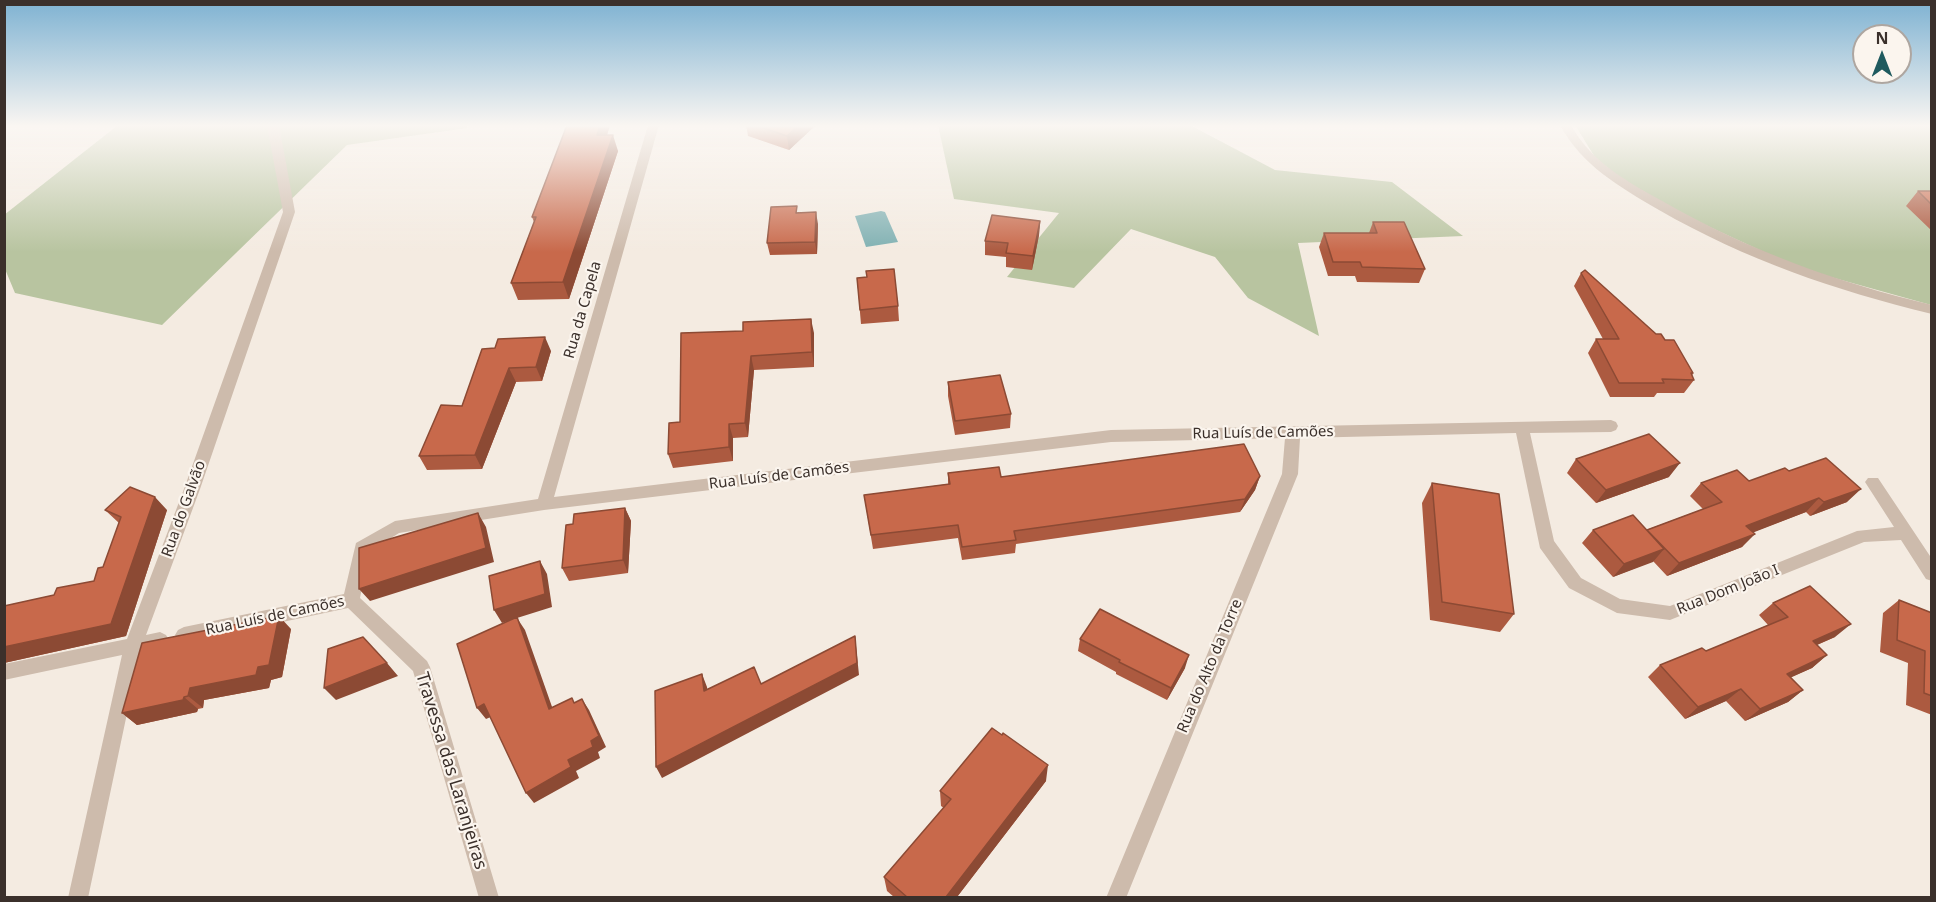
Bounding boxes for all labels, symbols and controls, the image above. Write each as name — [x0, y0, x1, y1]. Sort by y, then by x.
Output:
north arrow — [1852, 24, 1912, 84]
text: N — [1875, 27, 1889, 49]
street label: Rua da Capela — [561, 259, 605, 361]
street label: Rua Luís de Camões — [1192, 423, 1334, 443]
street label: Rua do Galvão — [158, 458, 210, 560]
street label: Rua Luís de Camões — [708, 458, 850, 494]
street label: Rua Dom João I — [1674, 561, 1782, 619]
street label: Rua Luís de Camões — [204, 593, 346, 639]
street label: Rua do Alto da Torre — [1174, 596, 1246, 736]
street label: Travessa das Laranjeiras — [411, 670, 491, 872]

